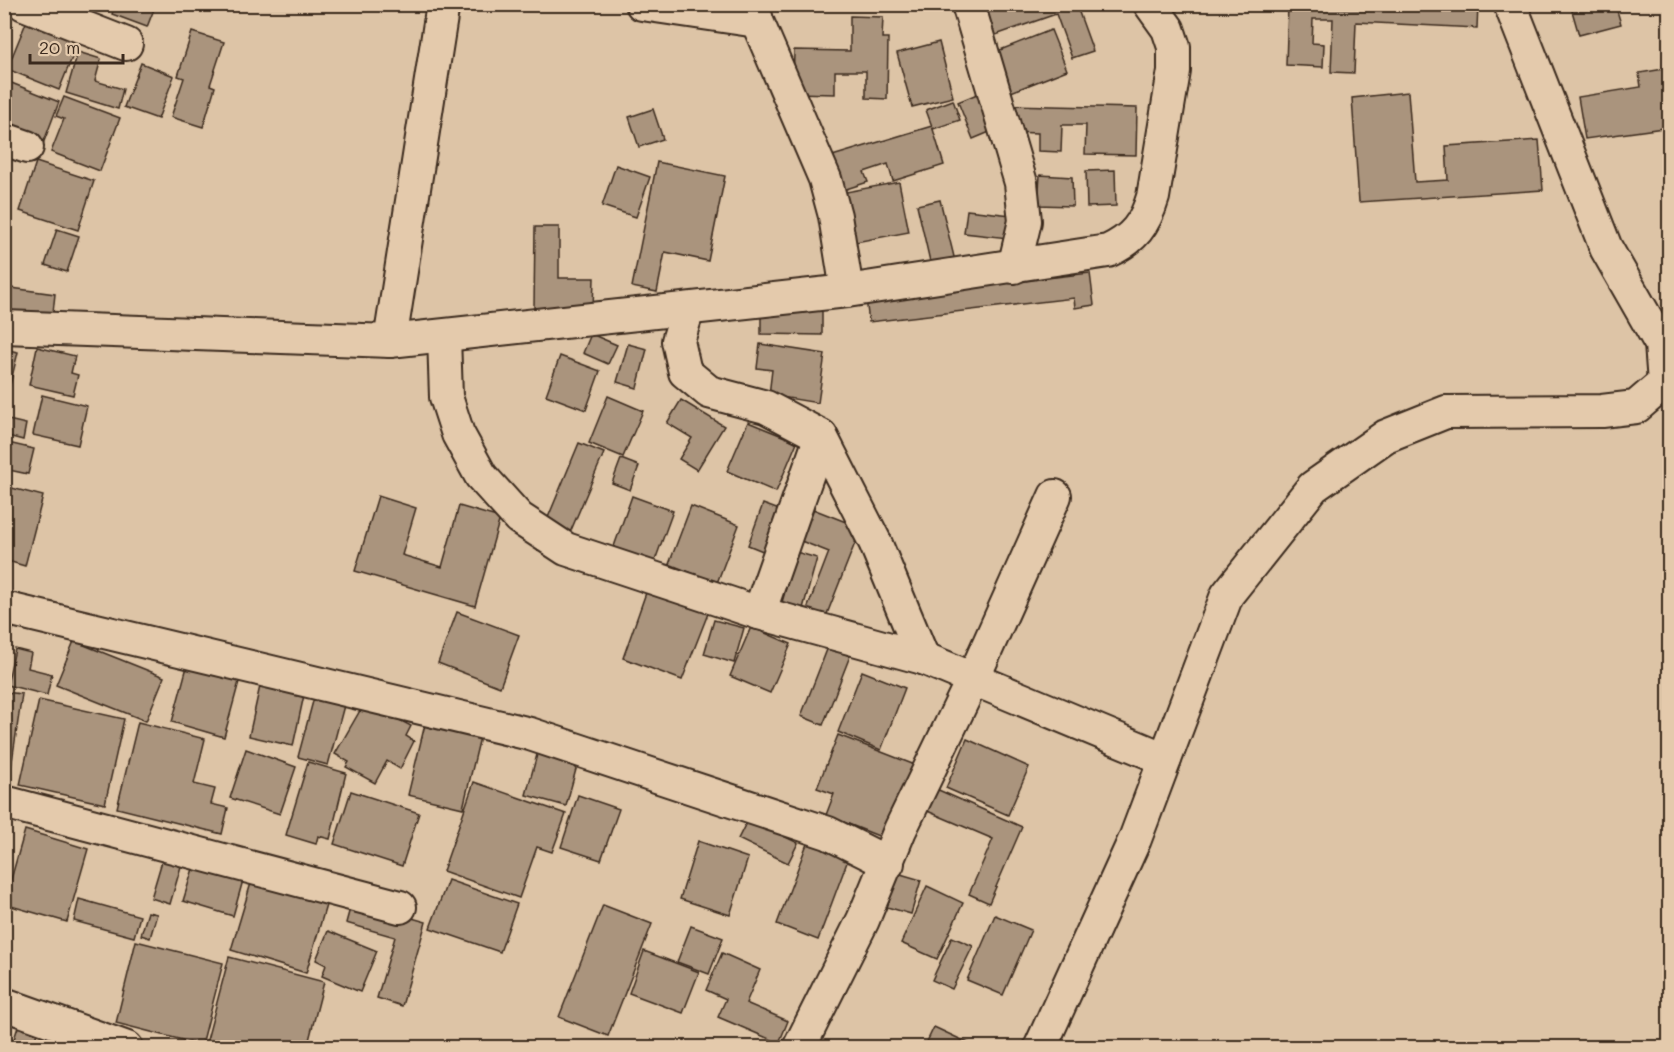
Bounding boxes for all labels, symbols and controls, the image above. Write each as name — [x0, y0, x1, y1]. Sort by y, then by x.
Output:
scale bar — [30, 27, 123, 65]
text: 20 m — [39, 35, 80, 59]

